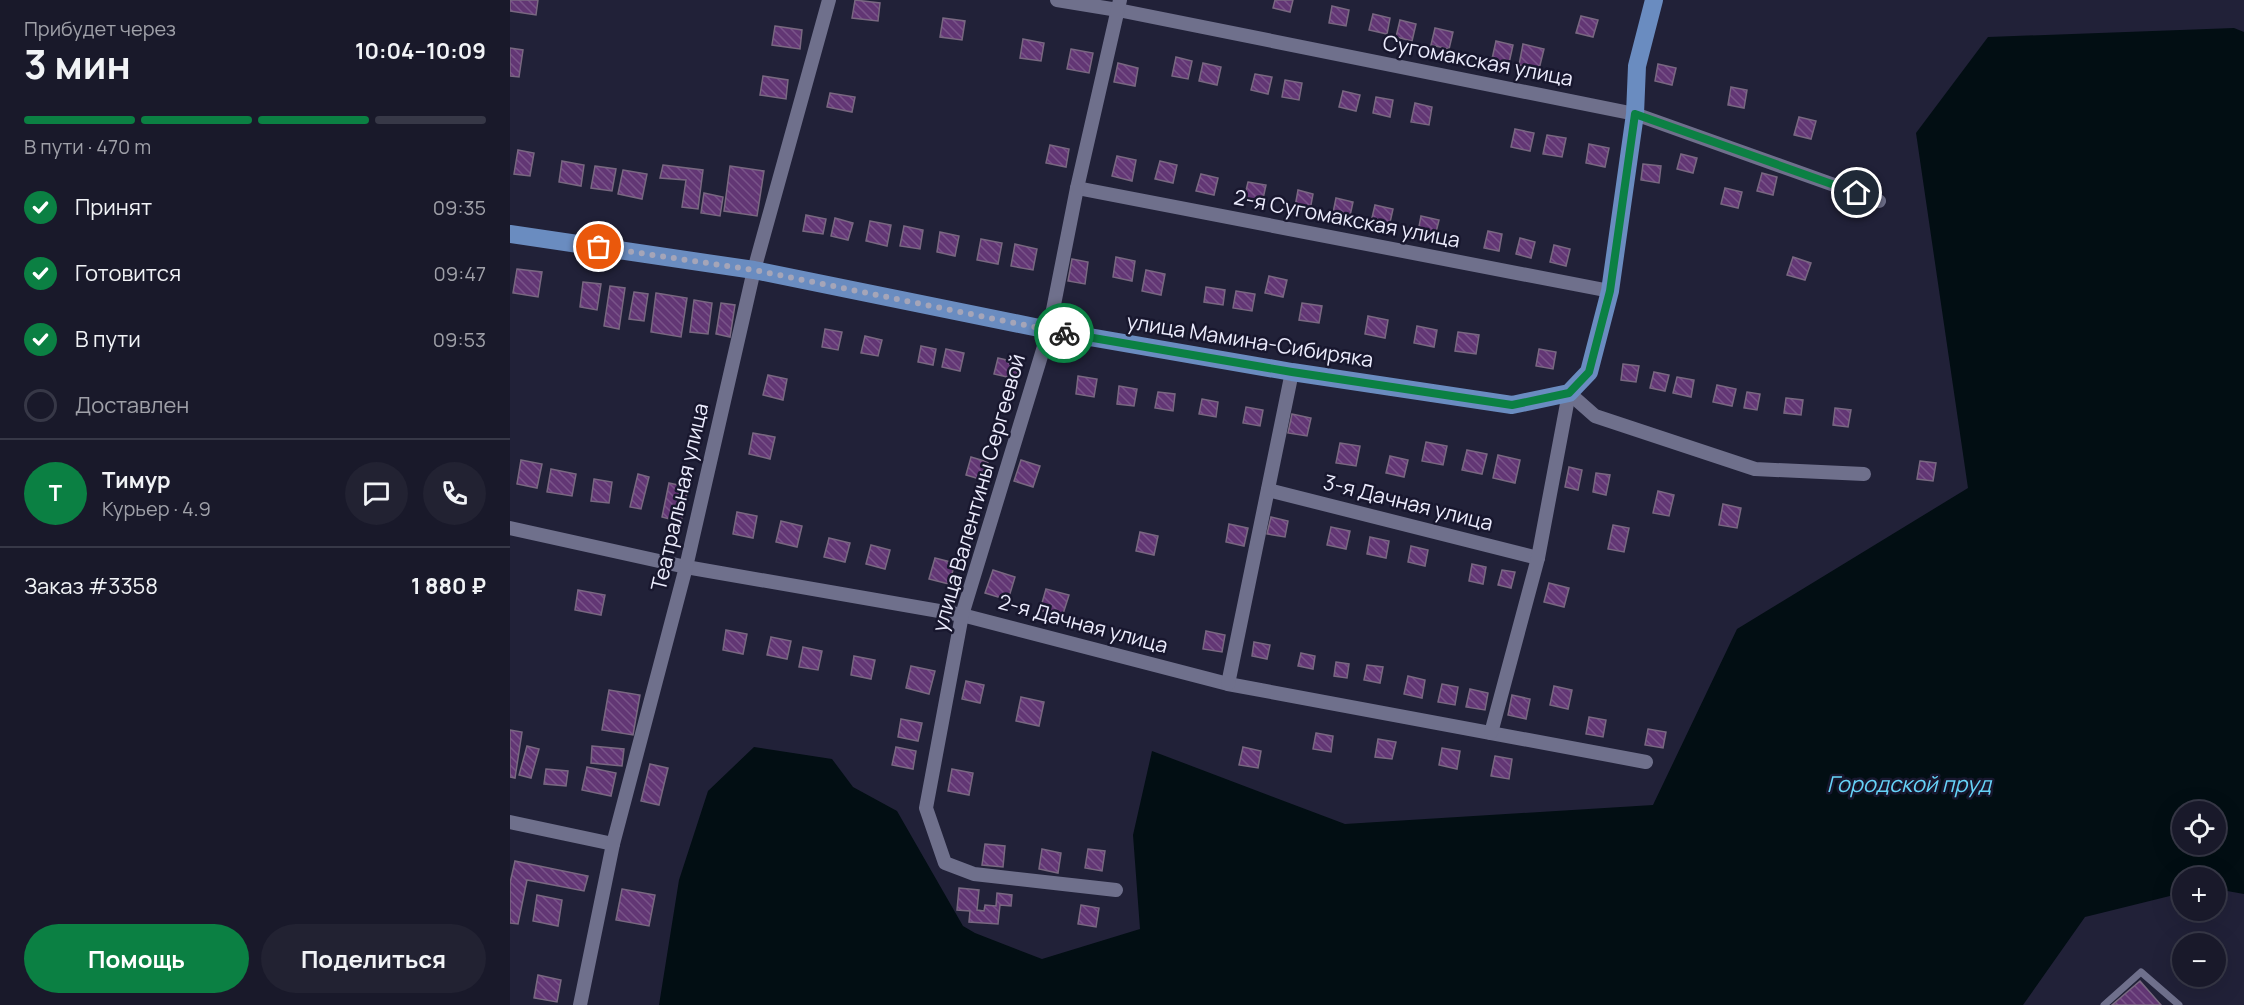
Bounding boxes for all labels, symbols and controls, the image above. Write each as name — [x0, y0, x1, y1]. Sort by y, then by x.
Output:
text: Прибудет через — [24, 15, 176, 42]
street label: Сугомакская улица — [1381, 28, 1576, 92]
text: 10:04–10:09 — [355, 36, 486, 66]
text: 3 мин — [24, 37, 131, 91]
text: В пути · 470 m — [24, 133, 151, 160]
pin — [1831, 167, 1882, 218]
icon: home — [1840, 176, 1873, 209]
street label: 2-я Сугомакская улица — [1232, 182, 1463, 254]
icon: check — [24, 191, 57, 224]
text: Принят — [75, 192, 152, 222]
text: 09:35 — [433, 194, 486, 221]
pin — [573, 221, 624, 272]
icon: bag — [582, 230, 615, 263]
icon: check — [24, 257, 57, 290]
text: Готовится — [75, 258, 181, 288]
text: 09:47 — [434, 260, 486, 287]
courier — [1034, 303, 1094, 363]
street label: улица Мамина-Сибиряка — [1125, 307, 1376, 373]
icon: bike — [1048, 317, 1081, 350]
icon: check — [24, 323, 57, 356]
text: В пути — [75, 324, 141, 354]
text: 09:53 — [433, 326, 486, 353]
street label: улица Валентины Сергеевой — [925, 351, 1031, 635]
text: Доставлен — [75, 390, 189, 420]
street label: Театральная улица — [644, 400, 714, 593]
button: chat — [345, 462, 408, 525]
button: phone — [423, 462, 486, 525]
text: Тимур — [102, 465, 171, 495]
street label: 3-я Дачная улица — [1320, 467, 1496, 537]
text: Т — [49, 478, 62, 508]
text: Курьер · 4.9 — [102, 495, 211, 522]
text: Заказ #3358 — [24, 571, 158, 601]
text: 1 880 ₽ — [411, 571, 486, 601]
street label: 2-я Дачная улица — [995, 587, 1171, 659]
water label: Городской пруд — [1827, 769, 1993, 799]
map controls — [2172, 801, 2226, 987]
button: locate — [2172, 801, 2226, 855]
button: + — [2172, 867, 2226, 921]
button: Помощь — [24, 924, 249, 993]
button: Поделиться — [261, 924, 486, 993]
button: − — [2172, 933, 2226, 987]

